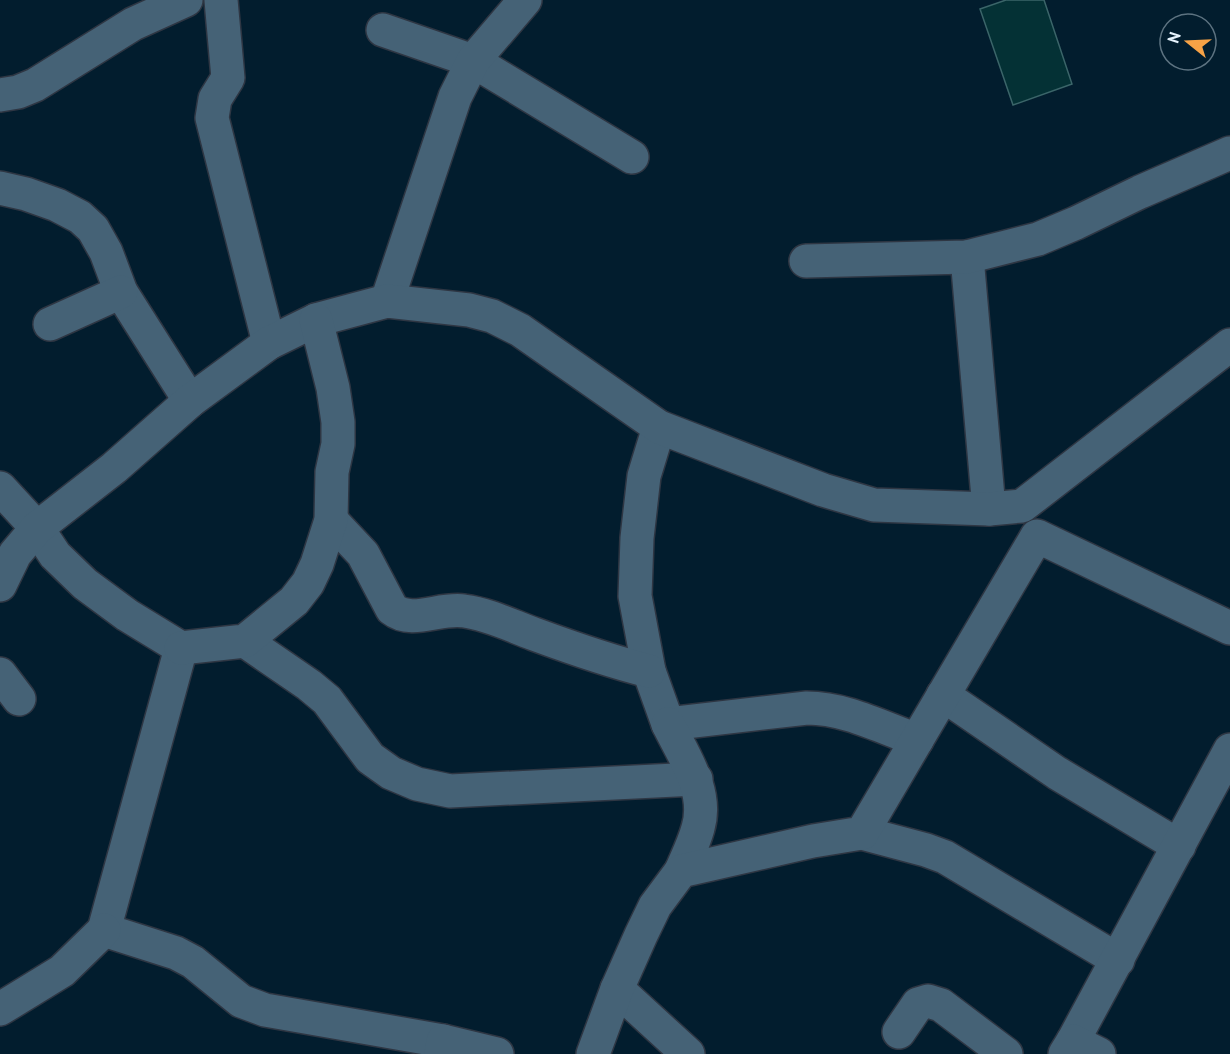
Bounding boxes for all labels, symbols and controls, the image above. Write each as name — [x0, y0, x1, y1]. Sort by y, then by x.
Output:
north arrow — [1158, 12, 1218, 72]
text: N — [1163, 29, 1185, 45]

